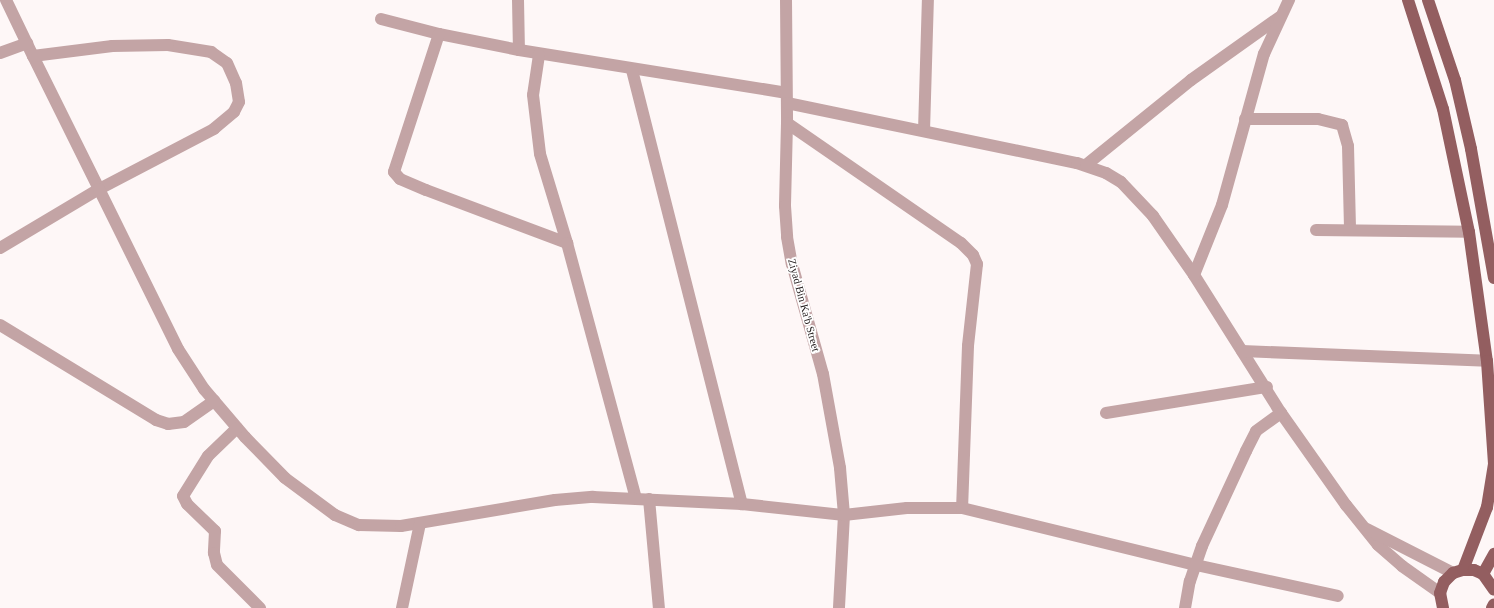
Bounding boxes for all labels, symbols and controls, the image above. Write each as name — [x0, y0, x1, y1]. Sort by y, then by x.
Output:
street label: Ziyad Bin Ka'b Street — [785, 257, 823, 353]

